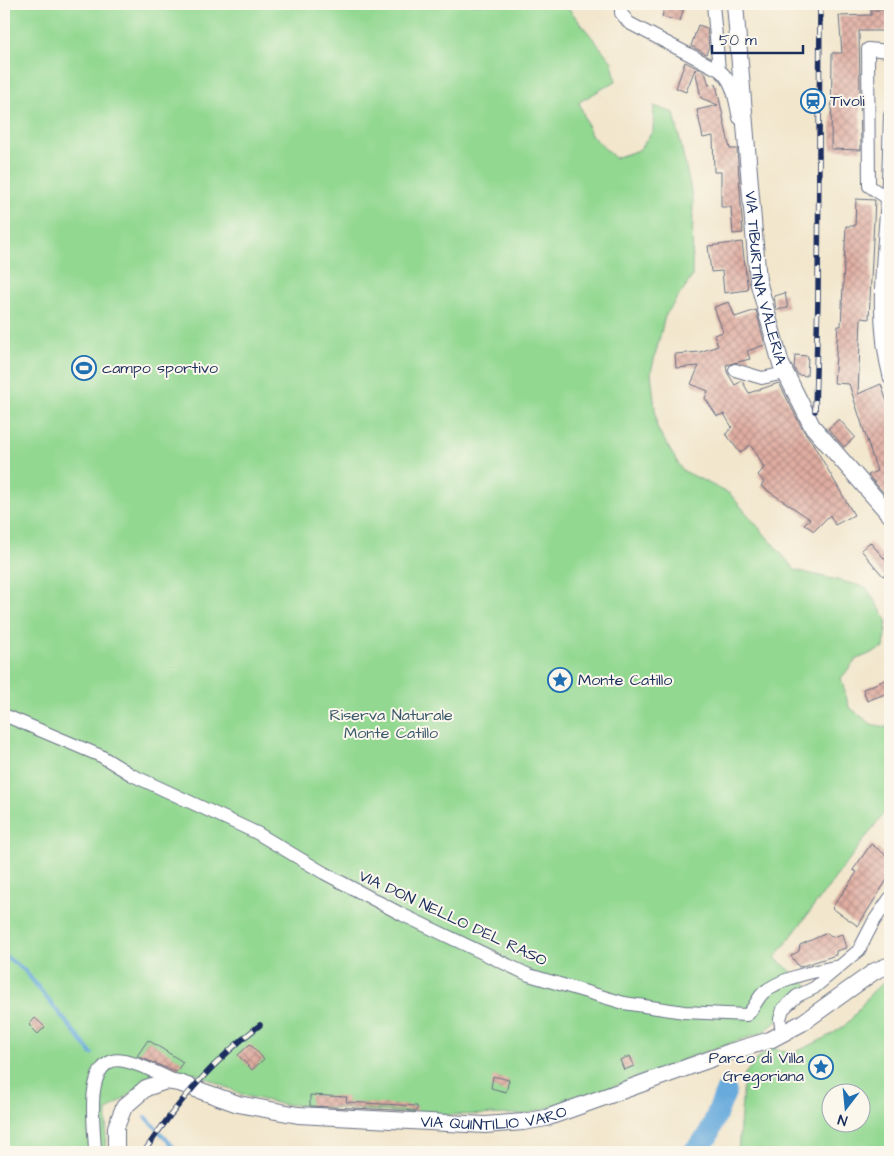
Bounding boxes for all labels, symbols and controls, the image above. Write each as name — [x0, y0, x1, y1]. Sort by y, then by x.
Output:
scale bar — [712, 22, 803, 54]
text: 50 m — [719, 30, 757, 51]
station icon: Tivoli — [800, 88, 826, 114]
place label: Tivoli — [830, 90, 865, 112]
street label: VIA TIBURTINA VALERIA — [740, 190, 792, 367]
sports icon: campo sportivo — [71, 355, 97, 381]
place label: campo sportivo — [102, 357, 218, 379]
place icon: Monte Catillo — [547, 667, 573, 693]
place label: Monte Catillo — [578, 669, 672, 691]
park label: Riserva Naturale Monte Catillo — [329, 704, 453, 744]
street label: VIA DON NELLO DEL RASO — [355, 865, 551, 971]
place label: Parco di Villa Gregoriana — [709, 1047, 804, 1088]
place icon: Parco di Villa Gregoriana — [808, 1054, 834, 1080]
north arrow — [822, 1084, 872, 1134]
street label: VIA QUINTILIO VARO — [420, 1100, 570, 1136]
text: N — [836, 1109, 850, 1130]

